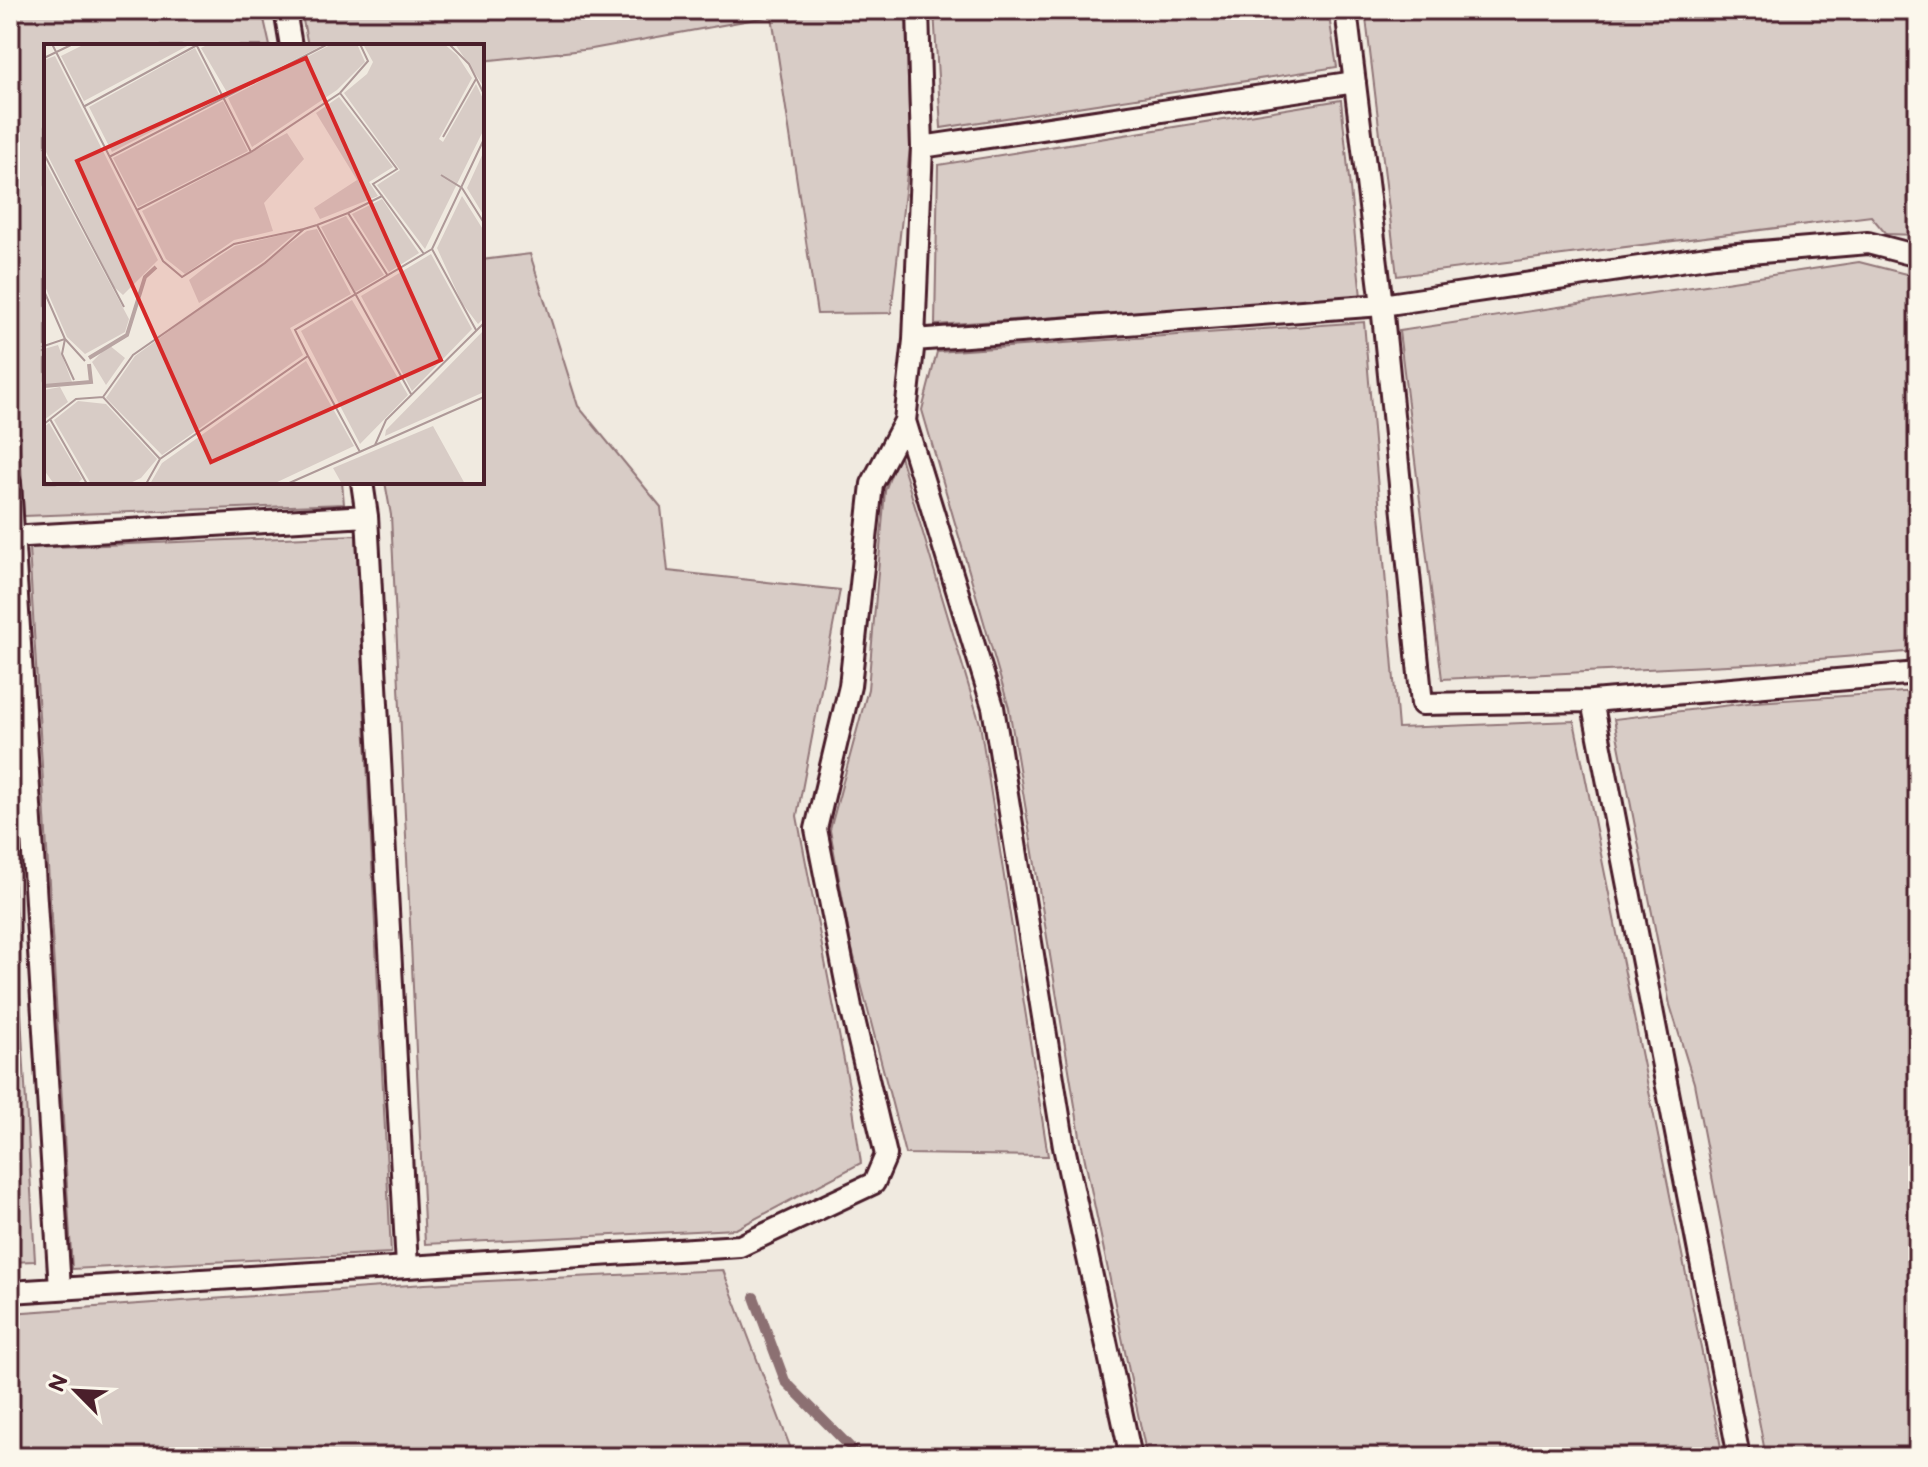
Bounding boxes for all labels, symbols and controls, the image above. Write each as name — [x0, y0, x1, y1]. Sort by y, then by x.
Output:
inset map — [44, 44, 484, 484]
north arrow — [36, 1351, 116, 1431]
text: N — [43, 1370, 75, 1397]

